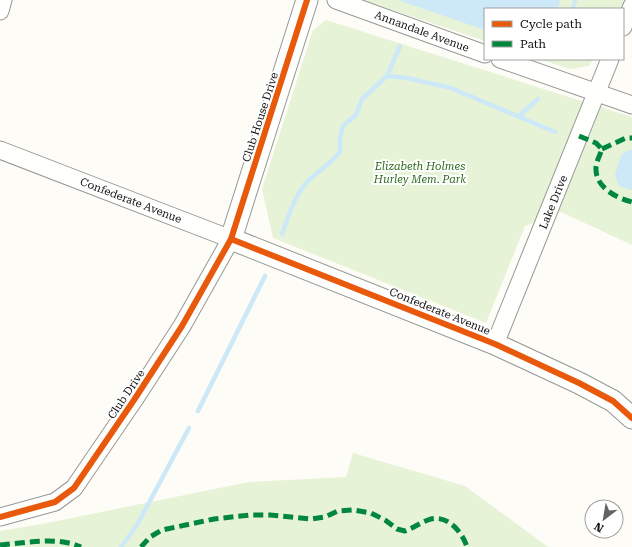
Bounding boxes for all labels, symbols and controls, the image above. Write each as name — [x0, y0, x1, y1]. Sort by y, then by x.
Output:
street label: Annandale Avenue — [373, 8, 471, 55]
legend — [484, 8, 624, 60]
text: Cycle path — [520, 17, 582, 31]
text: Path — [520, 37, 546, 51]
street label: Club House Drive — [240, 71, 281, 164]
park label: Elizabeth Holmes Hurley Mem. Park — [373, 160, 466, 186]
street label: Lake Drive — [537, 173, 570, 231]
street label: Confederate Avenue — [78, 175, 183, 226]
street label: Confederate Avenue — [387, 285, 492, 338]
street label: Club Drive — [105, 367, 148, 421]
north arrow — [584, 499, 624, 539]
text: N — [592, 519, 606, 535]

